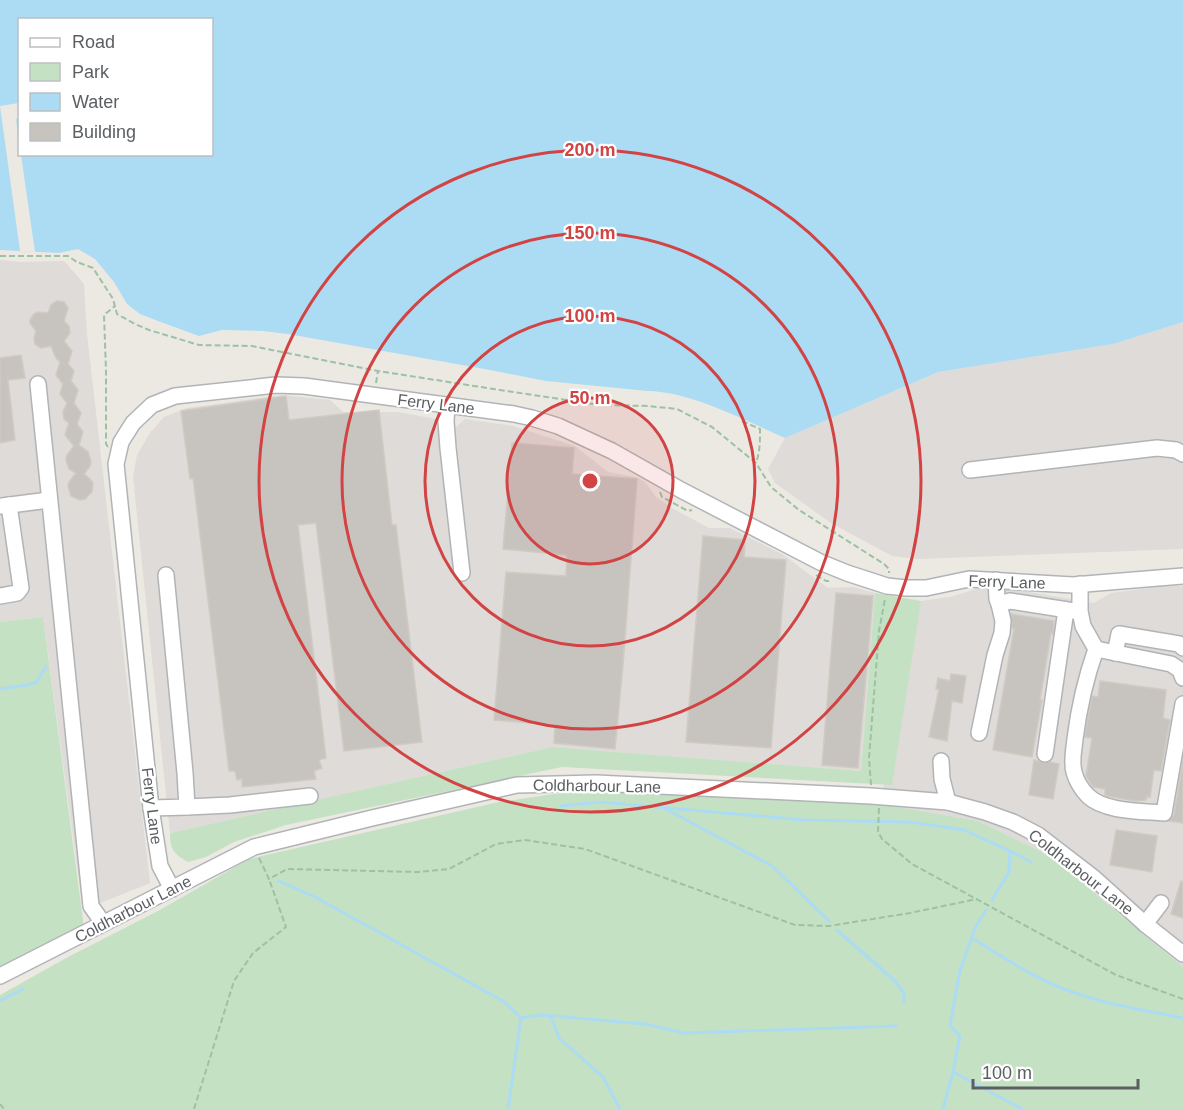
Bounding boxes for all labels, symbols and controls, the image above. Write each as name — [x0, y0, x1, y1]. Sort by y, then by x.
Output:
legend — [18, 18, 213, 156]
text: Road — [72, 32, 115, 52]
text: Park — [72, 62, 110, 82]
text: Water — [72, 92, 119, 112]
text: Building — [72, 122, 136, 142]
text: 200 m — [564, 140, 616, 160]
text: 150 m — [564, 223, 616, 243]
text: 100 m — [564, 306, 616, 326]
text: 50 m — [569, 388, 611, 408]
street label: Ferry Lane — [397, 391, 476, 417]
centre of rings — [580, 471, 600, 491]
street label: Ferry Lane — [968, 572, 1046, 592]
street label: Ferry Lane — [139, 767, 165, 846]
street label: Coldharbour Lane — [533, 776, 661, 796]
street label: Coldharbour Lane — [1025, 826, 1137, 918]
street label: Coldharbour Lane — [72, 872, 194, 946]
scale bar — [973, 1052, 1138, 1090]
text: 100 m — [982, 1063, 1032, 1083]

